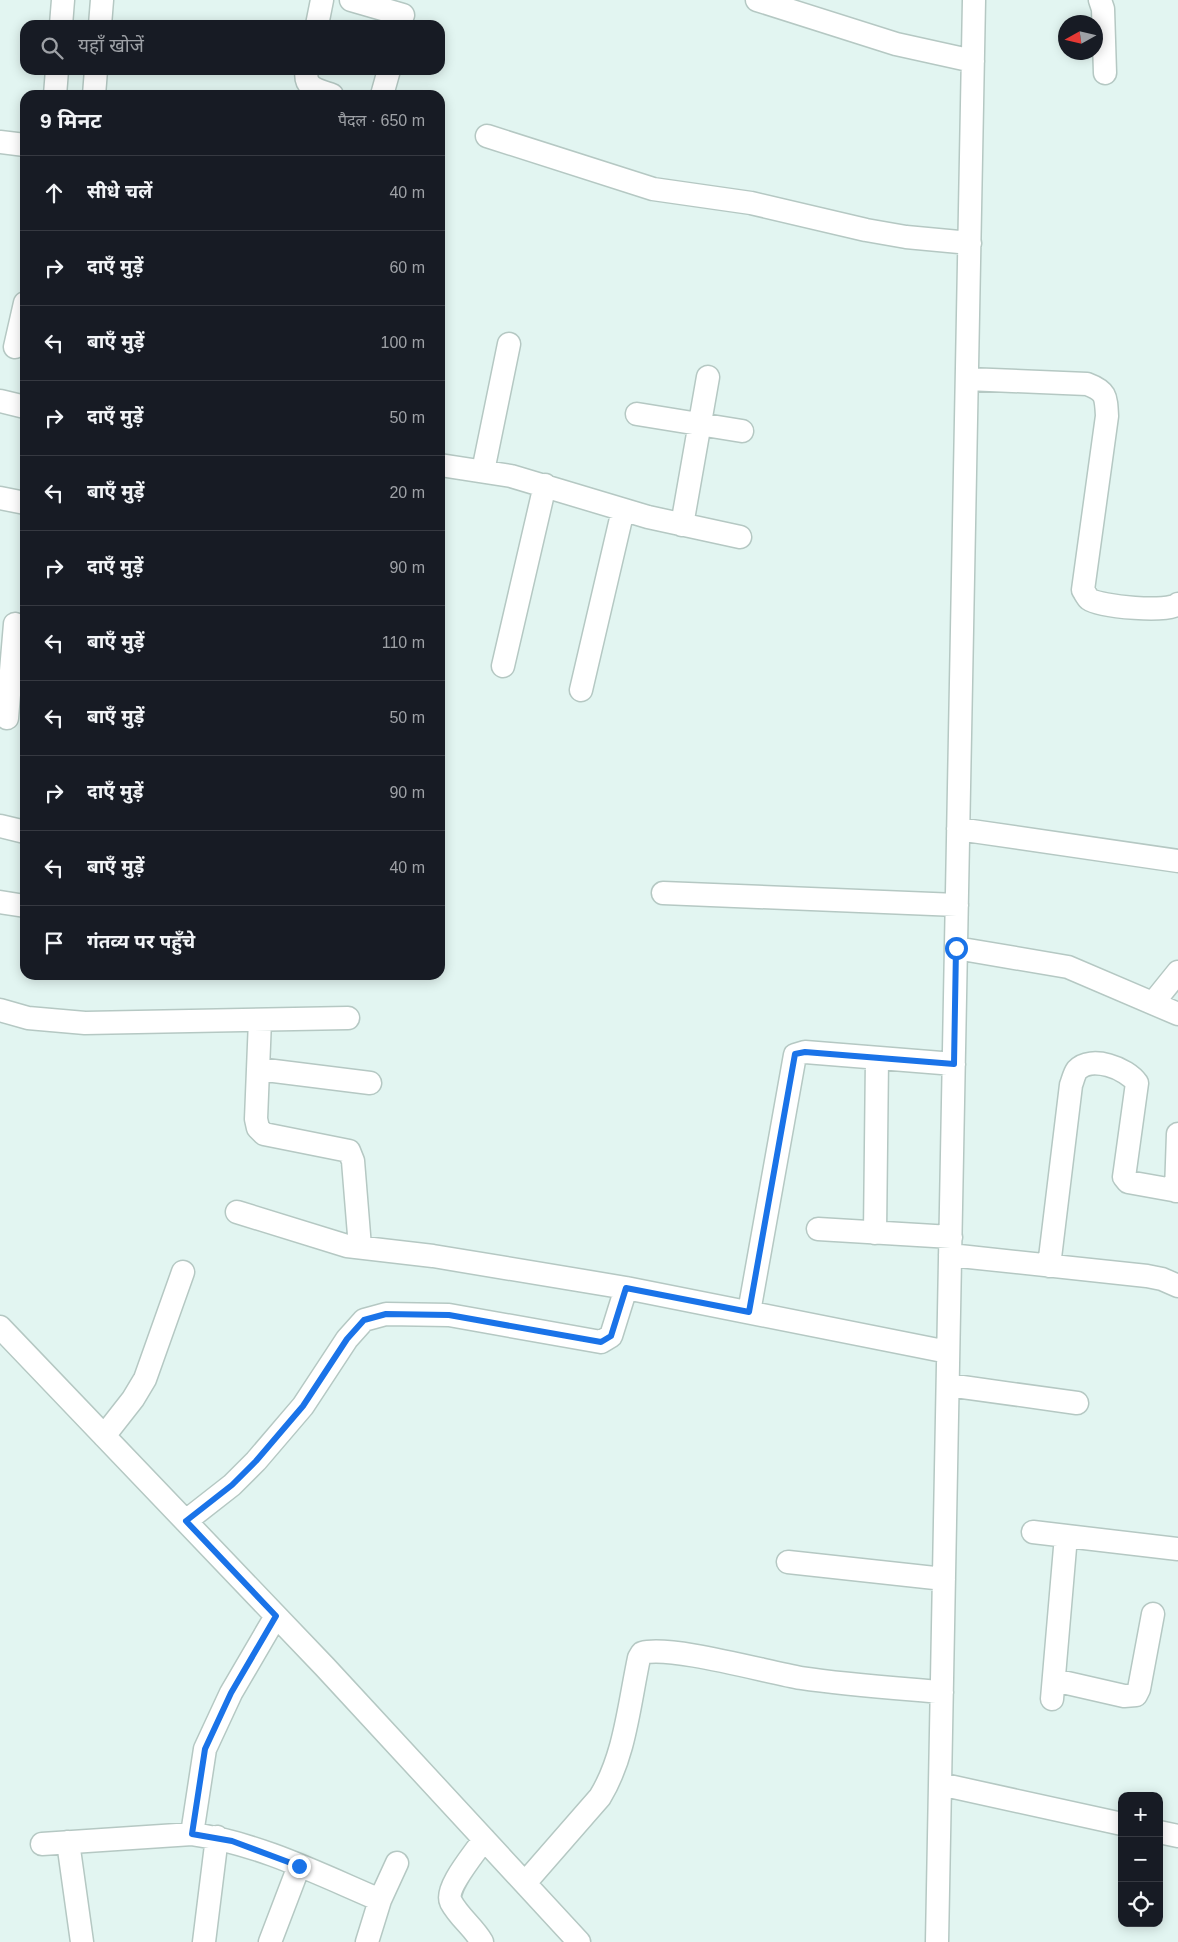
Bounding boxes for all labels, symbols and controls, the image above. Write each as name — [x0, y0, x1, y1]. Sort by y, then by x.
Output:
north arrow — [1058, 15, 1103, 60]
search box — [20, 20, 445, 75]
icon: search — [38, 34, 66, 62]
text: यहाँ खोजें — [78, 35, 144, 56]
text: 9 मिनट — [40, 109, 102, 132]
text: पैदल · 650 m — [338, 112, 425, 129]
icon: ahead — [40, 179, 68, 207]
text: सीधे चलें — [87, 181, 152, 202]
text: 40 m — [389, 184, 425, 201]
icon: right — [40, 254, 68, 282]
text: दाएँ मुड़ें — [87, 256, 143, 277]
text: 60 m — [389, 259, 425, 276]
icon: left — [40, 329, 68, 357]
text: बाएँ मुड़ें — [87, 331, 144, 352]
text: 100 m — [381, 334, 425, 351]
icon: right — [40, 404, 68, 432]
text: दाएँ मुड़ें — [87, 406, 143, 427]
text: 50 m — [389, 409, 425, 426]
icon: left — [40, 479, 68, 507]
text: बाएँ मुड़ें — [87, 481, 144, 502]
text: 20 m — [389, 484, 425, 501]
icon: right — [40, 554, 68, 582]
text: दाएँ मुड़ें — [87, 556, 143, 577]
text: 90 m — [389, 559, 425, 576]
icon: left — [40, 629, 68, 657]
text: बाएँ मुड़ें — [87, 631, 144, 652]
text: 110 m — [382, 634, 425, 651]
icon: left — [40, 704, 68, 732]
text: बाएँ मुड़ें — [87, 706, 144, 727]
text: 50 m — [389, 709, 425, 726]
icon: right — [40, 779, 68, 807]
text: दाएँ मुड़ें — [87, 781, 143, 802]
text: 90 m — [389, 784, 425, 801]
icon: left — [40, 854, 68, 882]
text: बाएँ मुड़ें — [87, 856, 144, 877]
text: 40 m — [389, 859, 425, 876]
icon: arrive — [40, 929, 68, 957]
text: गंतव्य पर पहुँचे — [87, 931, 195, 952]
route start — [945, 937, 968, 960]
map controls — [1118, 1792, 1163, 1927]
button: + — [1118, 1792, 1163, 1837]
button: − — [1118, 1837, 1163, 1882]
route end — [288, 1855, 311, 1878]
button: locate — [1118, 1882, 1163, 1927]

